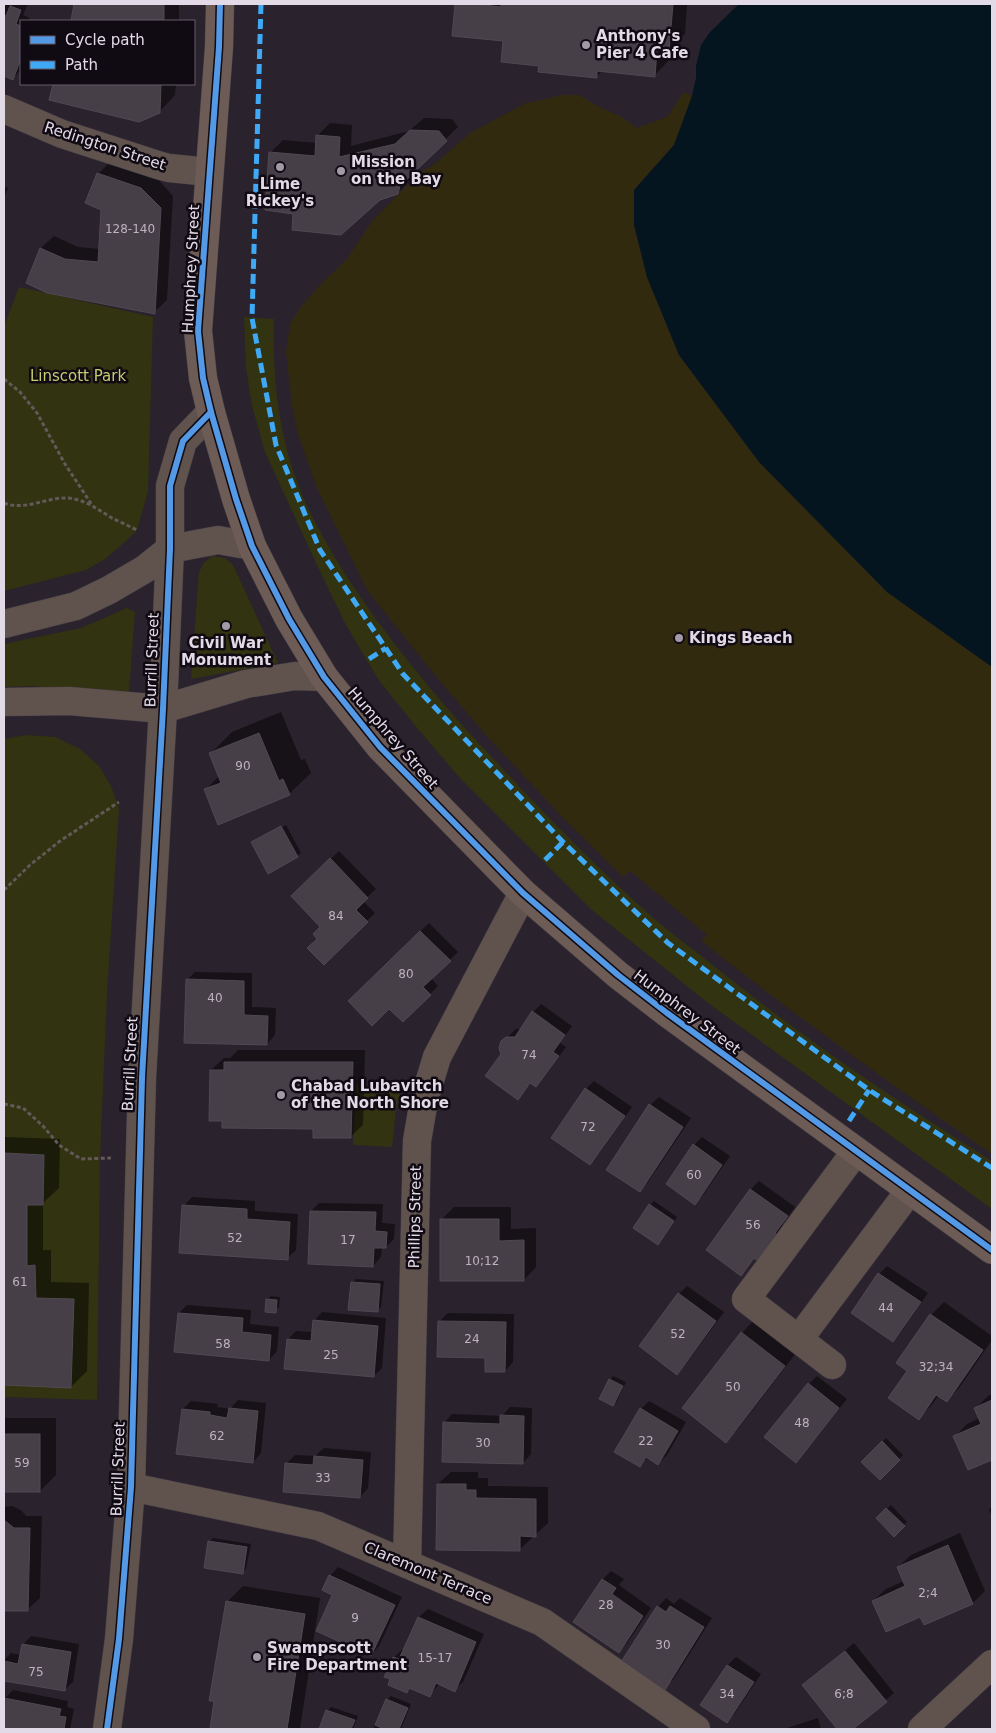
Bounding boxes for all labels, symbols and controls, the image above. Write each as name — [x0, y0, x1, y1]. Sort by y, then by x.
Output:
legend — [20, 20, 195, 85]
place label: Anthony's Pier 4 Cafe — [596, 27, 688, 62]
text: Cycle path — [65, 31, 145, 49]
marker: Anthony's Pier 4 Cafe — [580, 39, 592, 51]
text: Path — [65, 56, 98, 74]
street label: Redington Street — [42, 118, 168, 174]
place label: Mission on the Bay — [351, 153, 442, 188]
marker: Lime Rickey's — [274, 161, 286, 173]
marker: Mission on the Bay — [335, 165, 347, 177]
place label: Lime Rickey's — [246, 175, 314, 210]
street label: Humphrey Street — [179, 204, 203, 334]
house number: 128-140 — [105, 222, 155, 236]
park label: Linscott Park — [30, 367, 126, 385]
street label: Burrill Street — [141, 612, 163, 708]
marker: Civil War Monument — [220, 620, 232, 632]
place label: Kings Beach — [689, 629, 793, 647]
marker: Kings Beach — [673, 632, 685, 644]
place label: Civil War Monument — [181, 634, 271, 669]
street label: Humphrey Street — [344, 684, 442, 793]
house number: 90 — [235, 759, 251, 773]
house number: 84 — [328, 909, 344, 923]
street label: Humphrey Street — [630, 966, 744, 1058]
house number: 80 — [398, 967, 414, 981]
house number: 40 — [207, 991, 223, 1005]
street label: Burrill Street — [119, 1016, 141, 1112]
house number: 74 — [521, 1048, 537, 1062]
place label: Chabad Lubavitch of the North Shore — [291, 1077, 449, 1112]
marker: Chabad Lubavitch of the North Shore — [275, 1089, 287, 1101]
house number: 72 — [580, 1120, 596, 1134]
street label: Phillips Street — [405, 1165, 425, 1269]
house number: 60 — [686, 1168, 702, 1182]
house number: 56 — [745, 1218, 761, 1232]
house number: 52 — [227, 1231, 243, 1245]
house number: 17 — [340, 1233, 356, 1247]
house number: 10;12 — [465, 1254, 499, 1268]
house number: 61 — [12, 1275, 28, 1289]
house number: 44 — [878, 1301, 894, 1315]
house number: 52 — [670, 1327, 686, 1341]
house number: 24 — [464, 1332, 480, 1346]
house number: 58 — [215, 1337, 231, 1351]
house number: 25 — [323, 1348, 339, 1362]
house number: 32;34 — [919, 1360, 953, 1374]
house number: 50 — [725, 1380, 741, 1394]
house number: 48 — [794, 1416, 810, 1430]
street label: Burrill Street — [107, 1421, 129, 1517]
house number: 62 — [209, 1429, 225, 1443]
house number: 22 — [638, 1434, 654, 1448]
house number: 30 — [475, 1436, 491, 1450]
house number: 59 — [14, 1456, 30, 1470]
house number: 33 — [315, 1471, 331, 1485]
street label: Claremont Terrace — [361, 1538, 495, 1608]
house number: 2;4 — [918, 1586, 938, 1600]
house number: 28 — [598, 1598, 614, 1612]
house number: 9 — [351, 1611, 359, 1625]
house number: 30 — [655, 1638, 671, 1652]
place label: Swampscott Fire Department — [267, 1639, 407, 1674]
marker: Swampscott Fire Department — [251, 1651, 263, 1663]
house number: 15-17 — [418, 1651, 452, 1665]
house number: 75 — [28, 1665, 44, 1679]
house number: 34 — [719, 1687, 735, 1701]
house number: 6;8 — [834, 1687, 854, 1701]

